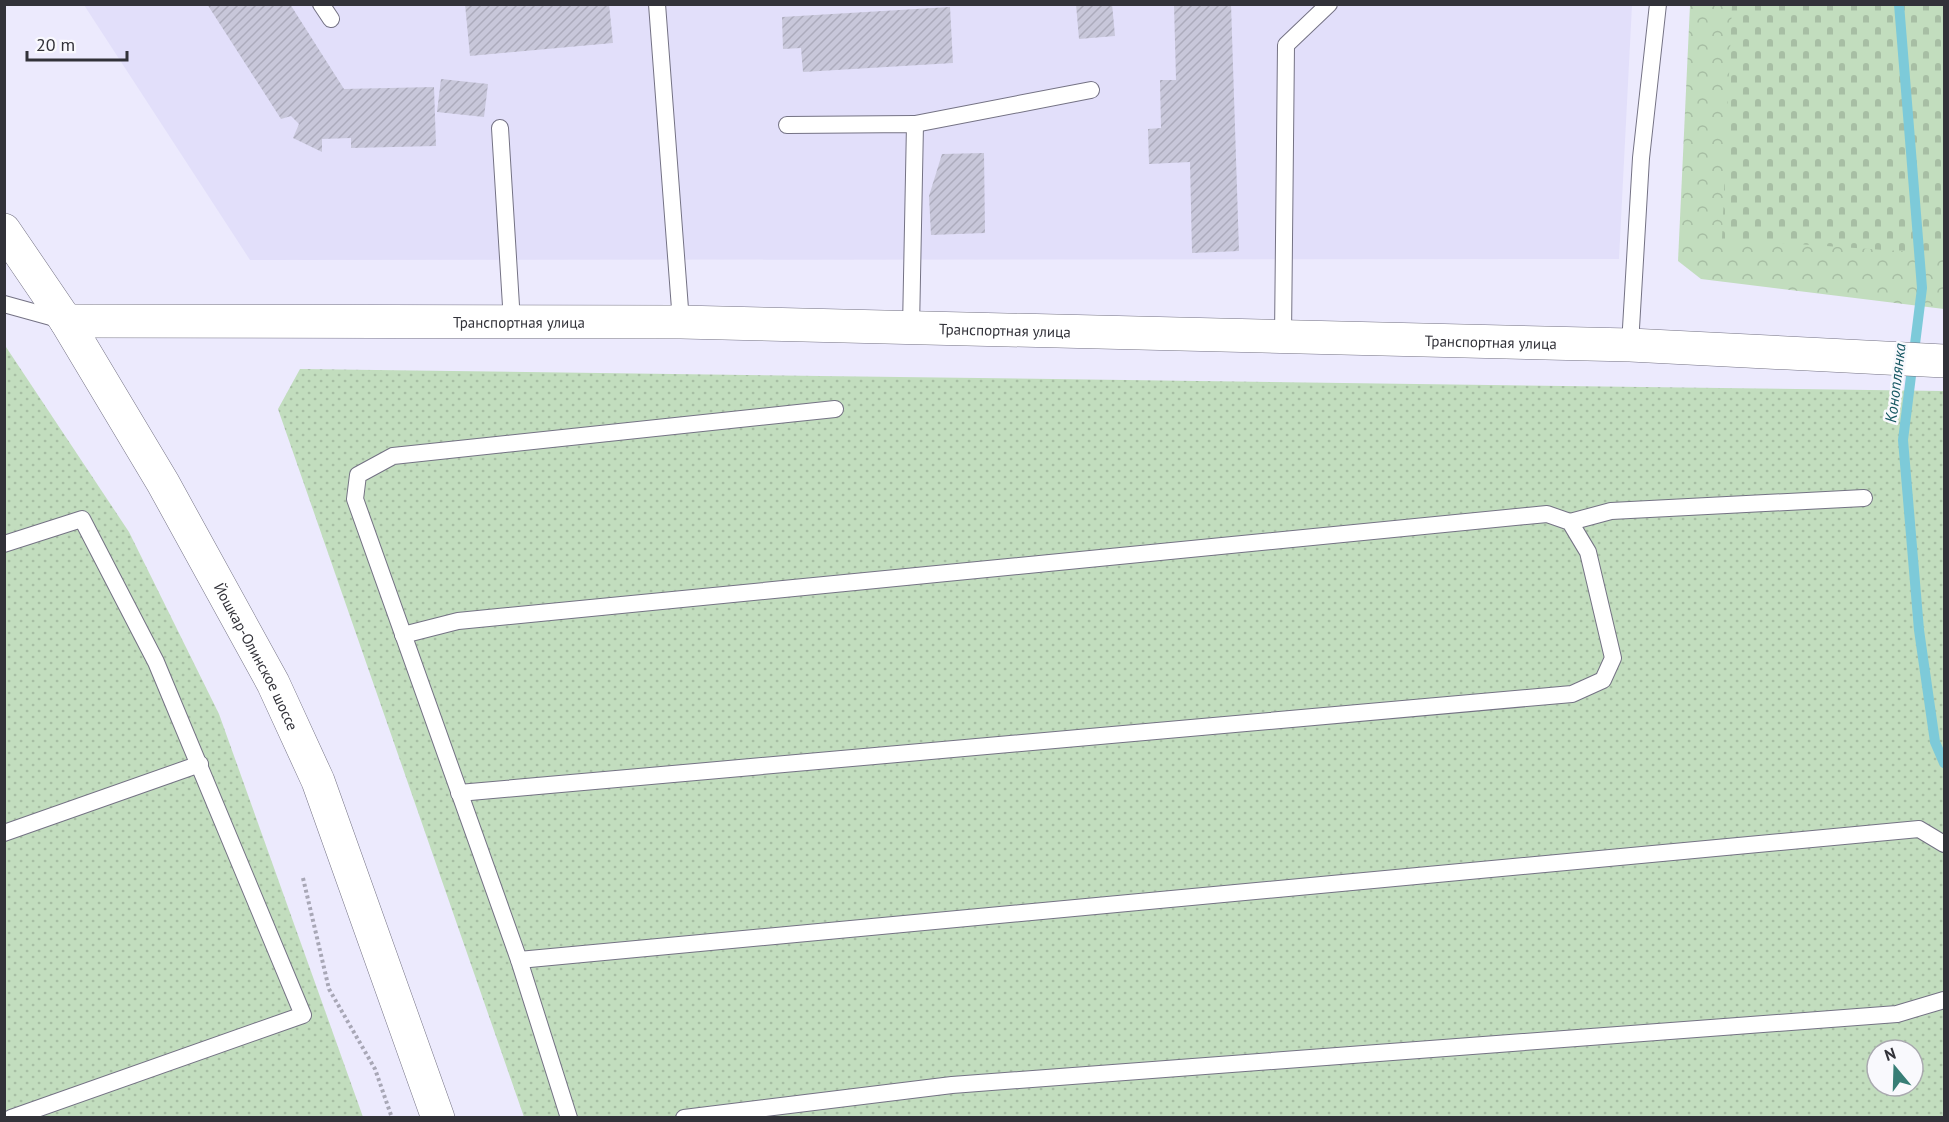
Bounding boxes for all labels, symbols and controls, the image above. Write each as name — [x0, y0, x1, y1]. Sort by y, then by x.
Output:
scale bar — [27, 24, 128, 62]
text: 20 m — [36, 33, 75, 56]
street label: Транспортная улица — [453, 312, 585, 331]
street label: Транспортная улица — [939, 319, 1071, 341]
street label: Транспортная улица — [1425, 331, 1557, 353]
water label: Коноплянка — [1880, 342, 1910, 424]
street label: Йошкар-Олинское шоссе — [210, 579, 303, 733]
north arrow — [1865, 1038, 1925, 1098]
text: N — [1882, 1043, 1898, 1065]

